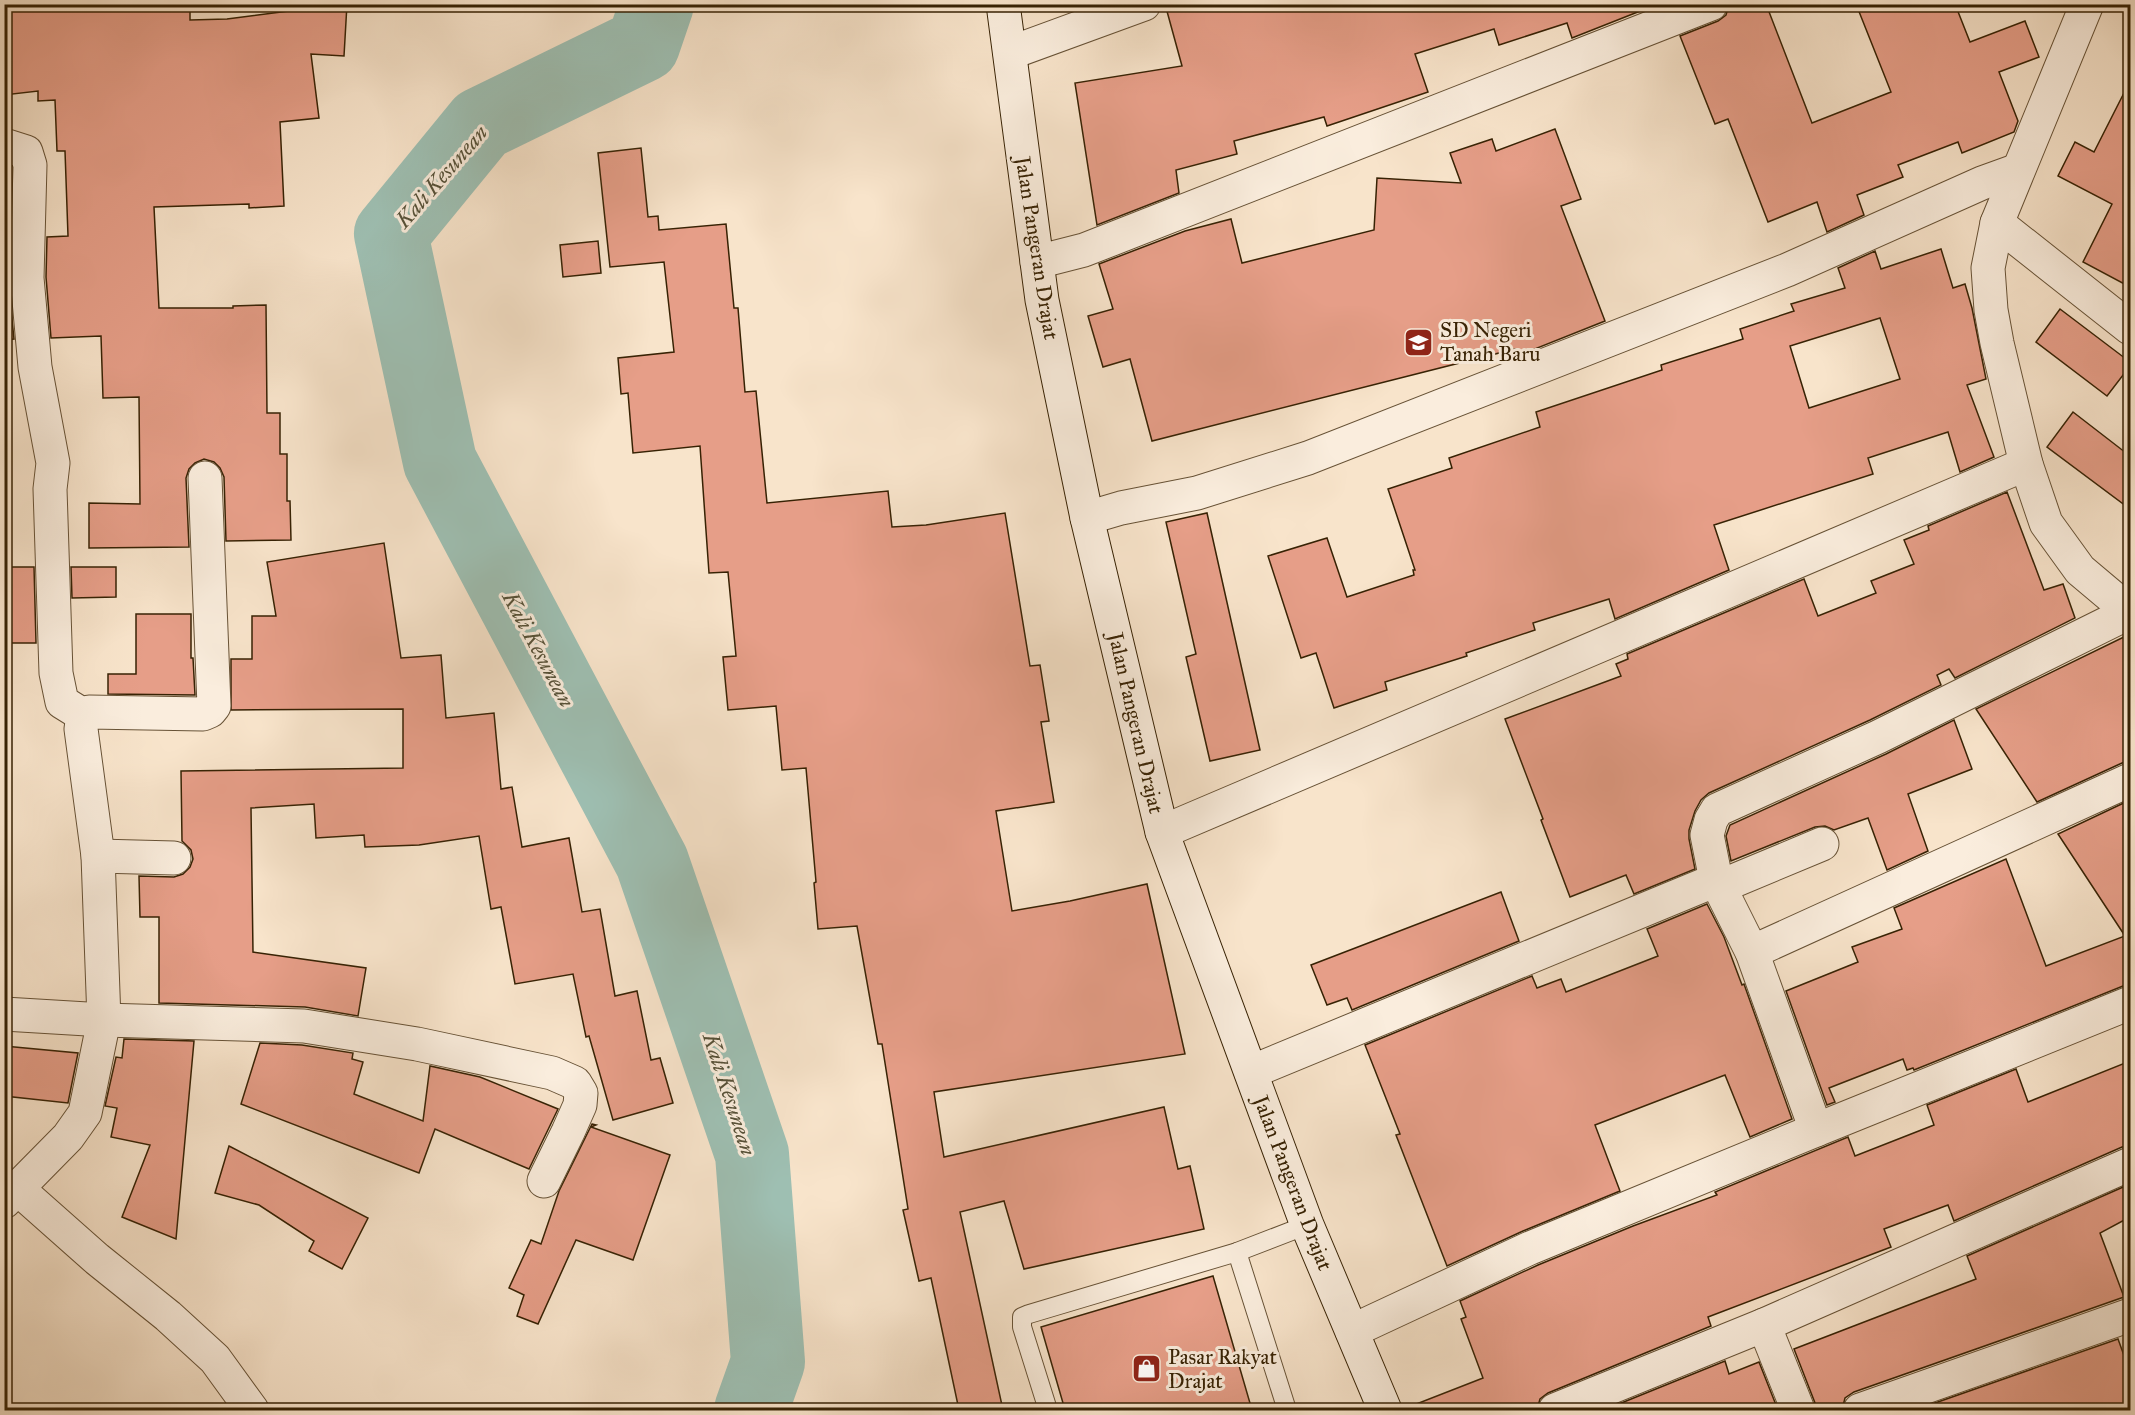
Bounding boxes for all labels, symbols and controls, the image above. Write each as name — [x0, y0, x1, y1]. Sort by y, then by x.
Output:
water label: Kali Kesunean — [389, 119, 494, 234]
street label: Jalan Pangeran Drajat — [1009, 153, 1064, 342]
place label: SD Negeri Tanah Baru — [1440, 317, 1540, 367]
school or university icon: SD Negeri Tanah Baru — [1403, 326, 1435, 358]
water label: Kali Kesunean — [496, 586, 581, 712]
street label: Jalan Pangeran Drajat — [1102, 628, 1170, 817]
water label: Kali Kesunean — [697, 1029, 762, 1159]
street label: Jalan Pangeran Drajat — [1247, 1090, 1338, 1275]
place label: Pasar Rakyat Drajat — [1168, 1344, 1277, 1394]
shop icon: Pasar Rakyat Drajat — [1131, 1353, 1163, 1385]

